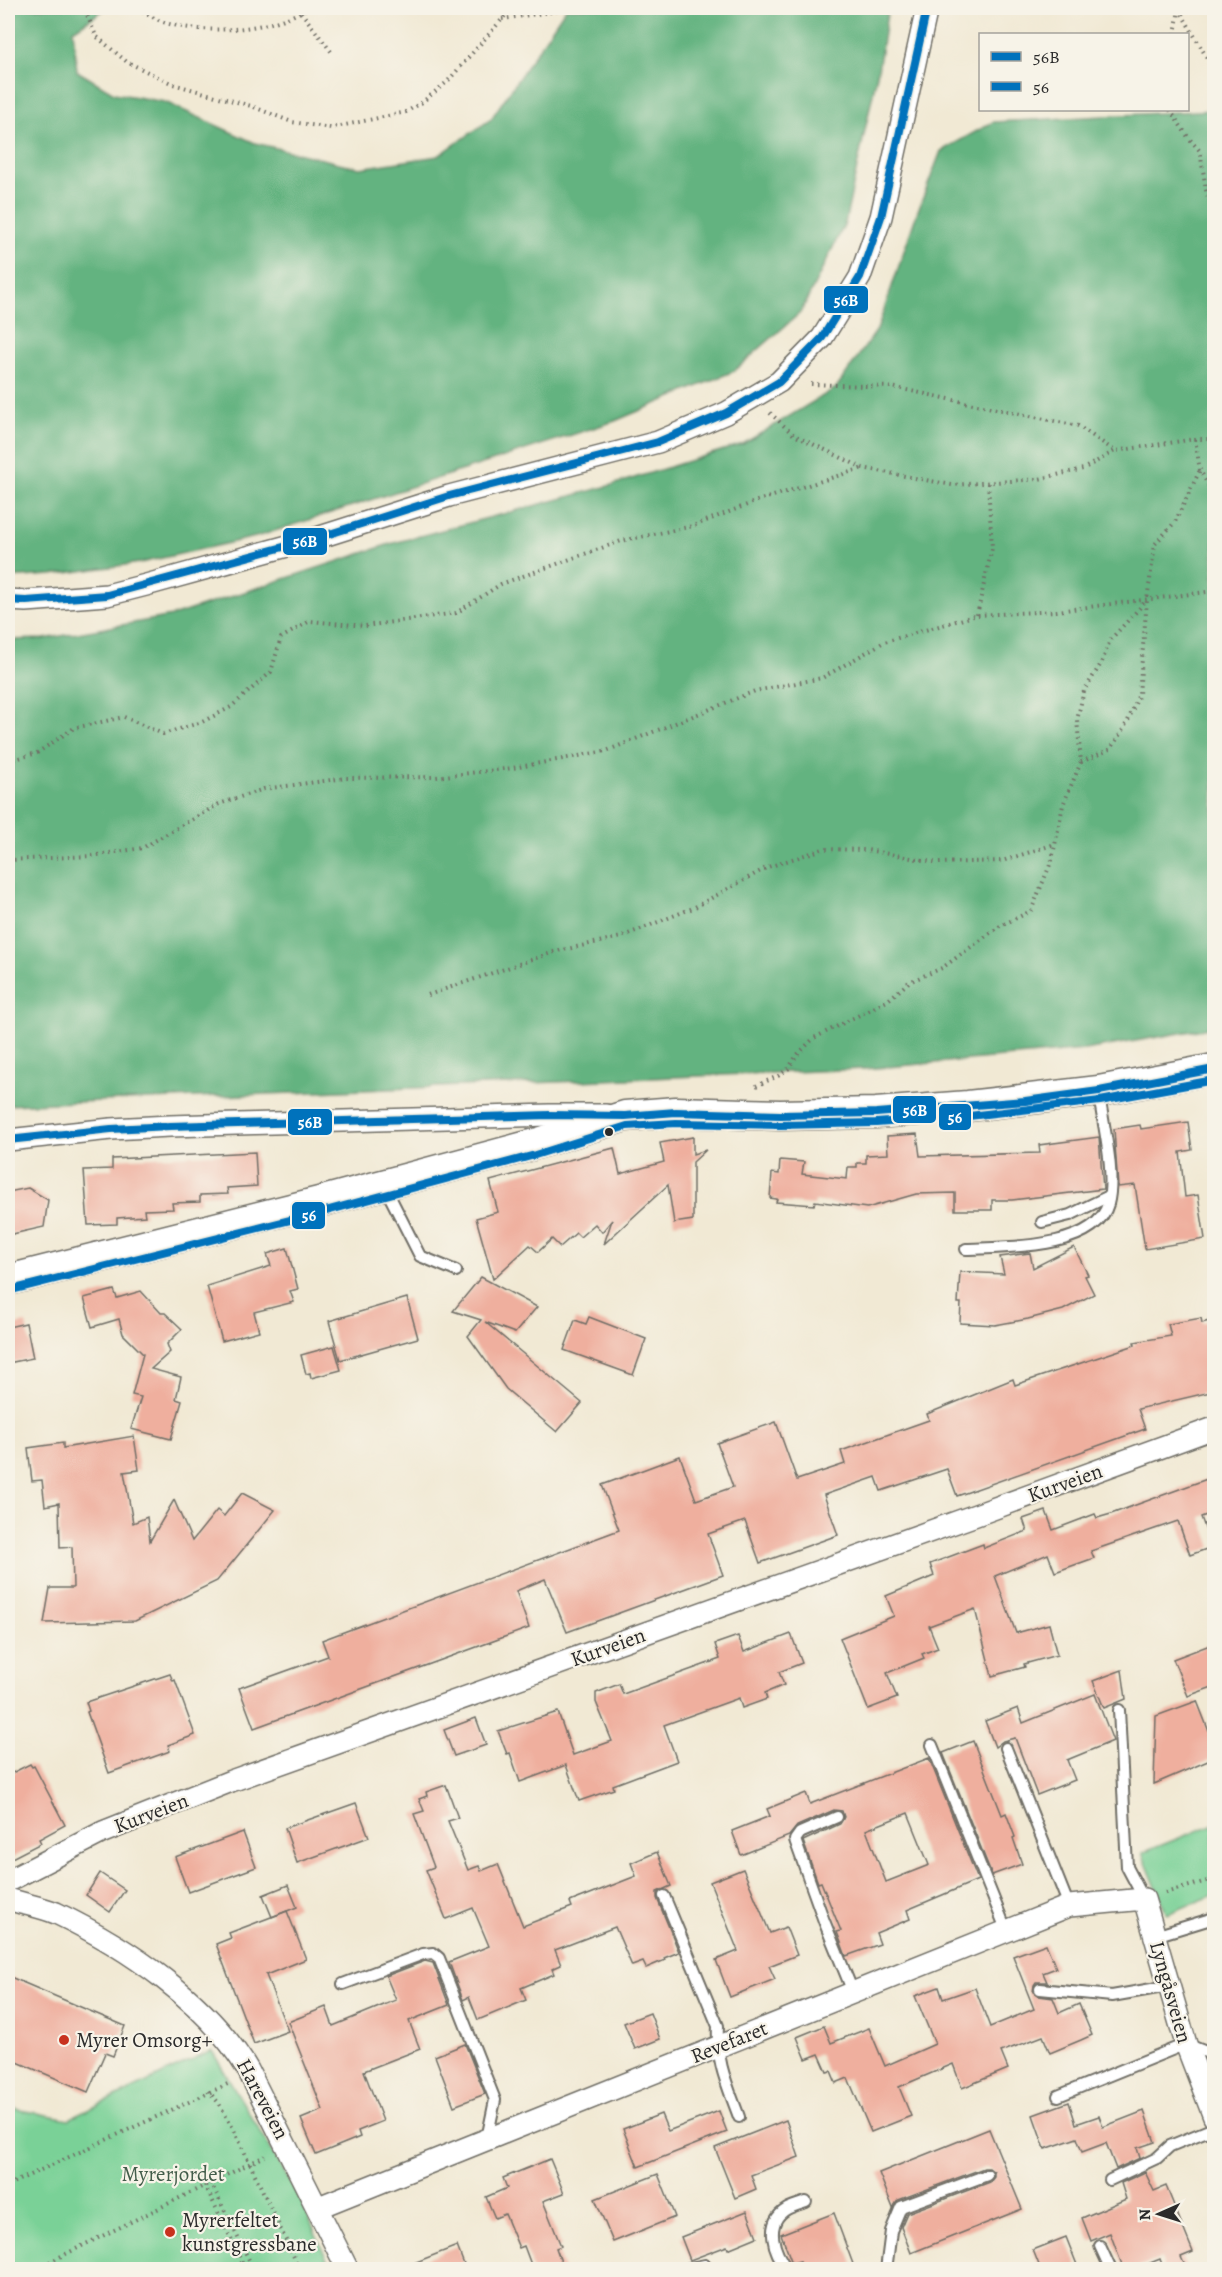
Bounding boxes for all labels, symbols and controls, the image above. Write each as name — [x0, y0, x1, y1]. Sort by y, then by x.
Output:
legend — [979, 33, 1189, 111]
text: 56B — [1033, 45, 1060, 69]
text: 56 — [1033, 75, 1049, 99]
line badge: 56B — [823, 285, 869, 314]
text: 56B — [834, 290, 858, 312]
line badge: 56B — [282, 527, 328, 556]
text: 56B — [293, 531, 317, 553]
line badge: 56B — [892, 1095, 937, 1124]
text: 56B — [903, 1100, 927, 1122]
line badge: 56 — [938, 1103, 972, 1131]
text: 56 — [948, 1107, 963, 1129]
line badge: 56B — [287, 1108, 333, 1136]
text: 56B — [298, 1112, 322, 1134]
unlabelled marker — [603, 1126, 615, 1138]
line badge: 56 — [291, 1201, 326, 1230]
text: 56 — [302, 1205, 317, 1227]
street label: Kurveien — [1024, 1457, 1106, 1509]
street label: Kurveien — [567, 1621, 649, 1673]
street label: Kurveien — [110, 1786, 192, 1840]
street label: Lyngåsveien — [1143, 1938, 1199, 2046]
street label: Revefaret — [686, 2014, 772, 2070]
place label: Myrer Omsorg+ — [76, 2026, 213, 2054]
marker: Myrer Omsorg+ — [57, 2033, 71, 2047]
street label: Hareveien — [230, 2054, 296, 2144]
park label: Myrerjordet — [121, 2160, 225, 2188]
north arrow — [1129, 2184, 1189, 2244]
place label: Myrerfeltet kunstgressbane — [182, 2206, 317, 2258]
text: N — [1134, 2208, 1156, 2221]
marker: Myrerfeltet kunstgressbane — [163, 2225, 177, 2239]

